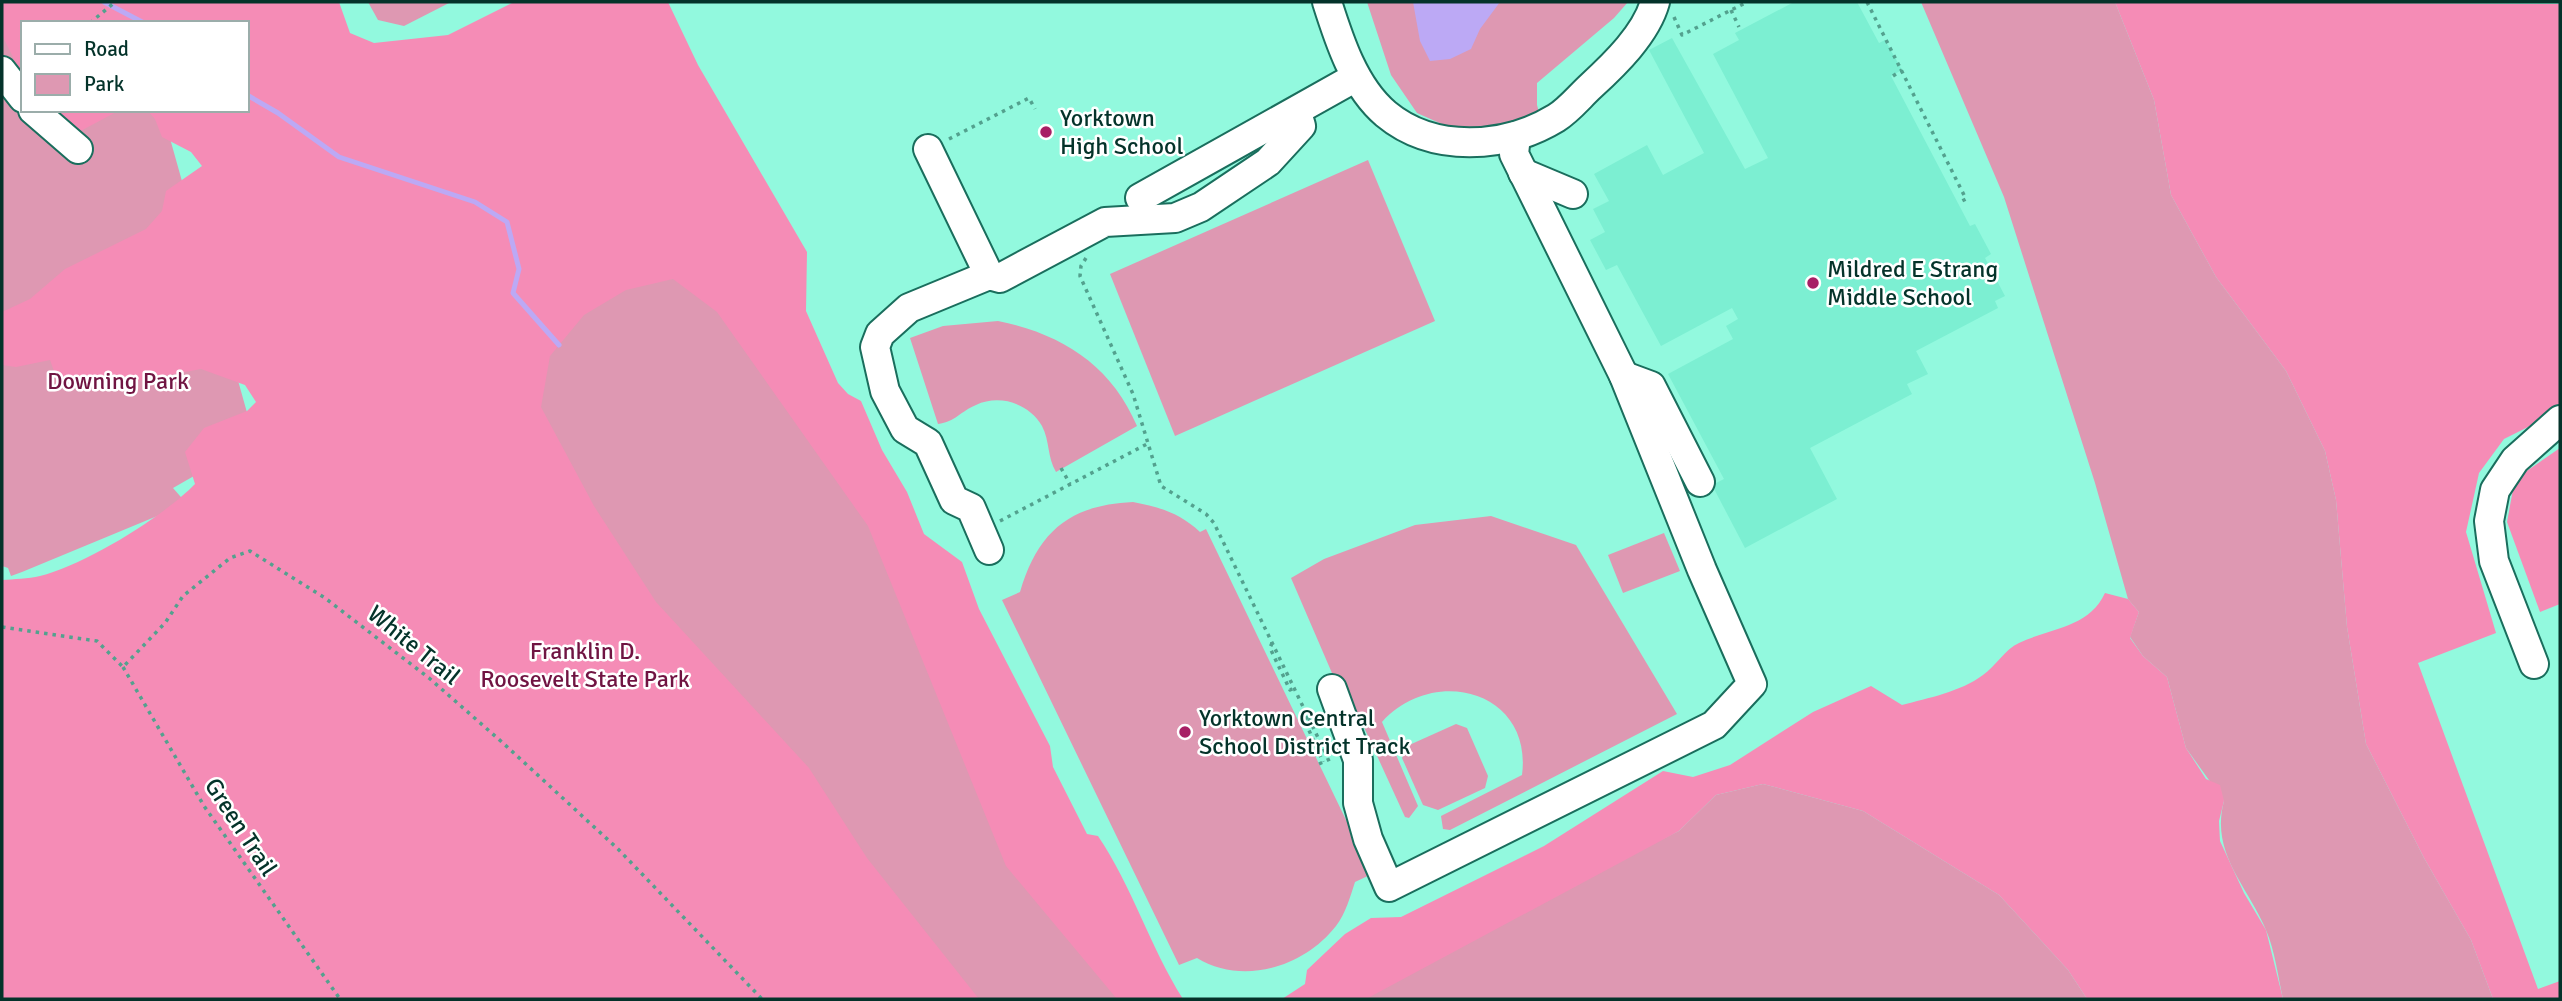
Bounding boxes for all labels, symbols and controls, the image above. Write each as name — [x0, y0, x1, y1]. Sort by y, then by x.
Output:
legend — [21, 21, 248, 112]
text: Road — [84, 36, 129, 62]
text: Park — [84, 71, 125, 97]
place label: Yorktown High School — [1060, 103, 1183, 161]
marker: Yorktown High School — [1038, 124, 1054, 140]
place label: Mildred E Strang Middle School — [1827, 254, 1998, 312]
marker: Mildred E Strang Middle School — [1805, 275, 1821, 291]
park label: Downing Park — [47, 366, 189, 396]
street label: White Trail — [362, 599, 466, 691]
park label: Franklin D. Roosevelt State Park — [480, 636, 690, 694]
place label: Yorktown Central School District Track — [1199, 703, 1410, 761]
marker: Yorktown Central School District Track — [1177, 724, 1193, 740]
street label: Green Trail — [198, 772, 284, 882]

